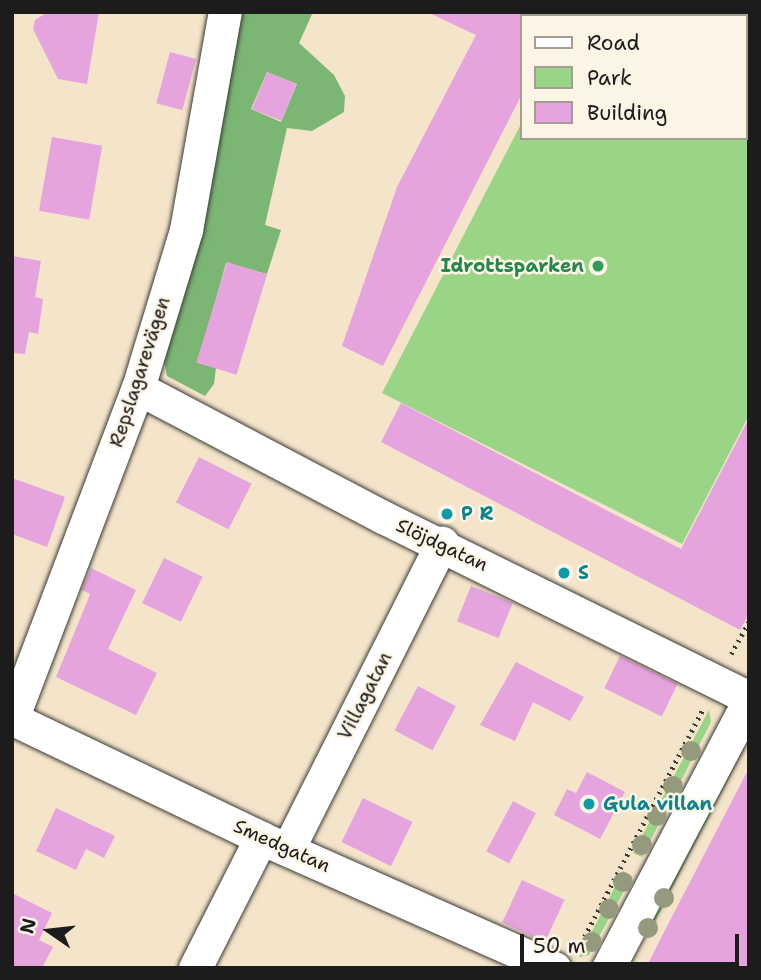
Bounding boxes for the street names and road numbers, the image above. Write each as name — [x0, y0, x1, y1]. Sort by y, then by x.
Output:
street label: Repslagarevägen — [105, 294, 175, 450]
street label: Slöjdgatan — [392, 514, 492, 576]
street label: Villagatan — [333, 648, 397, 744]
street label: Smedgatan — [230, 815, 334, 877]

